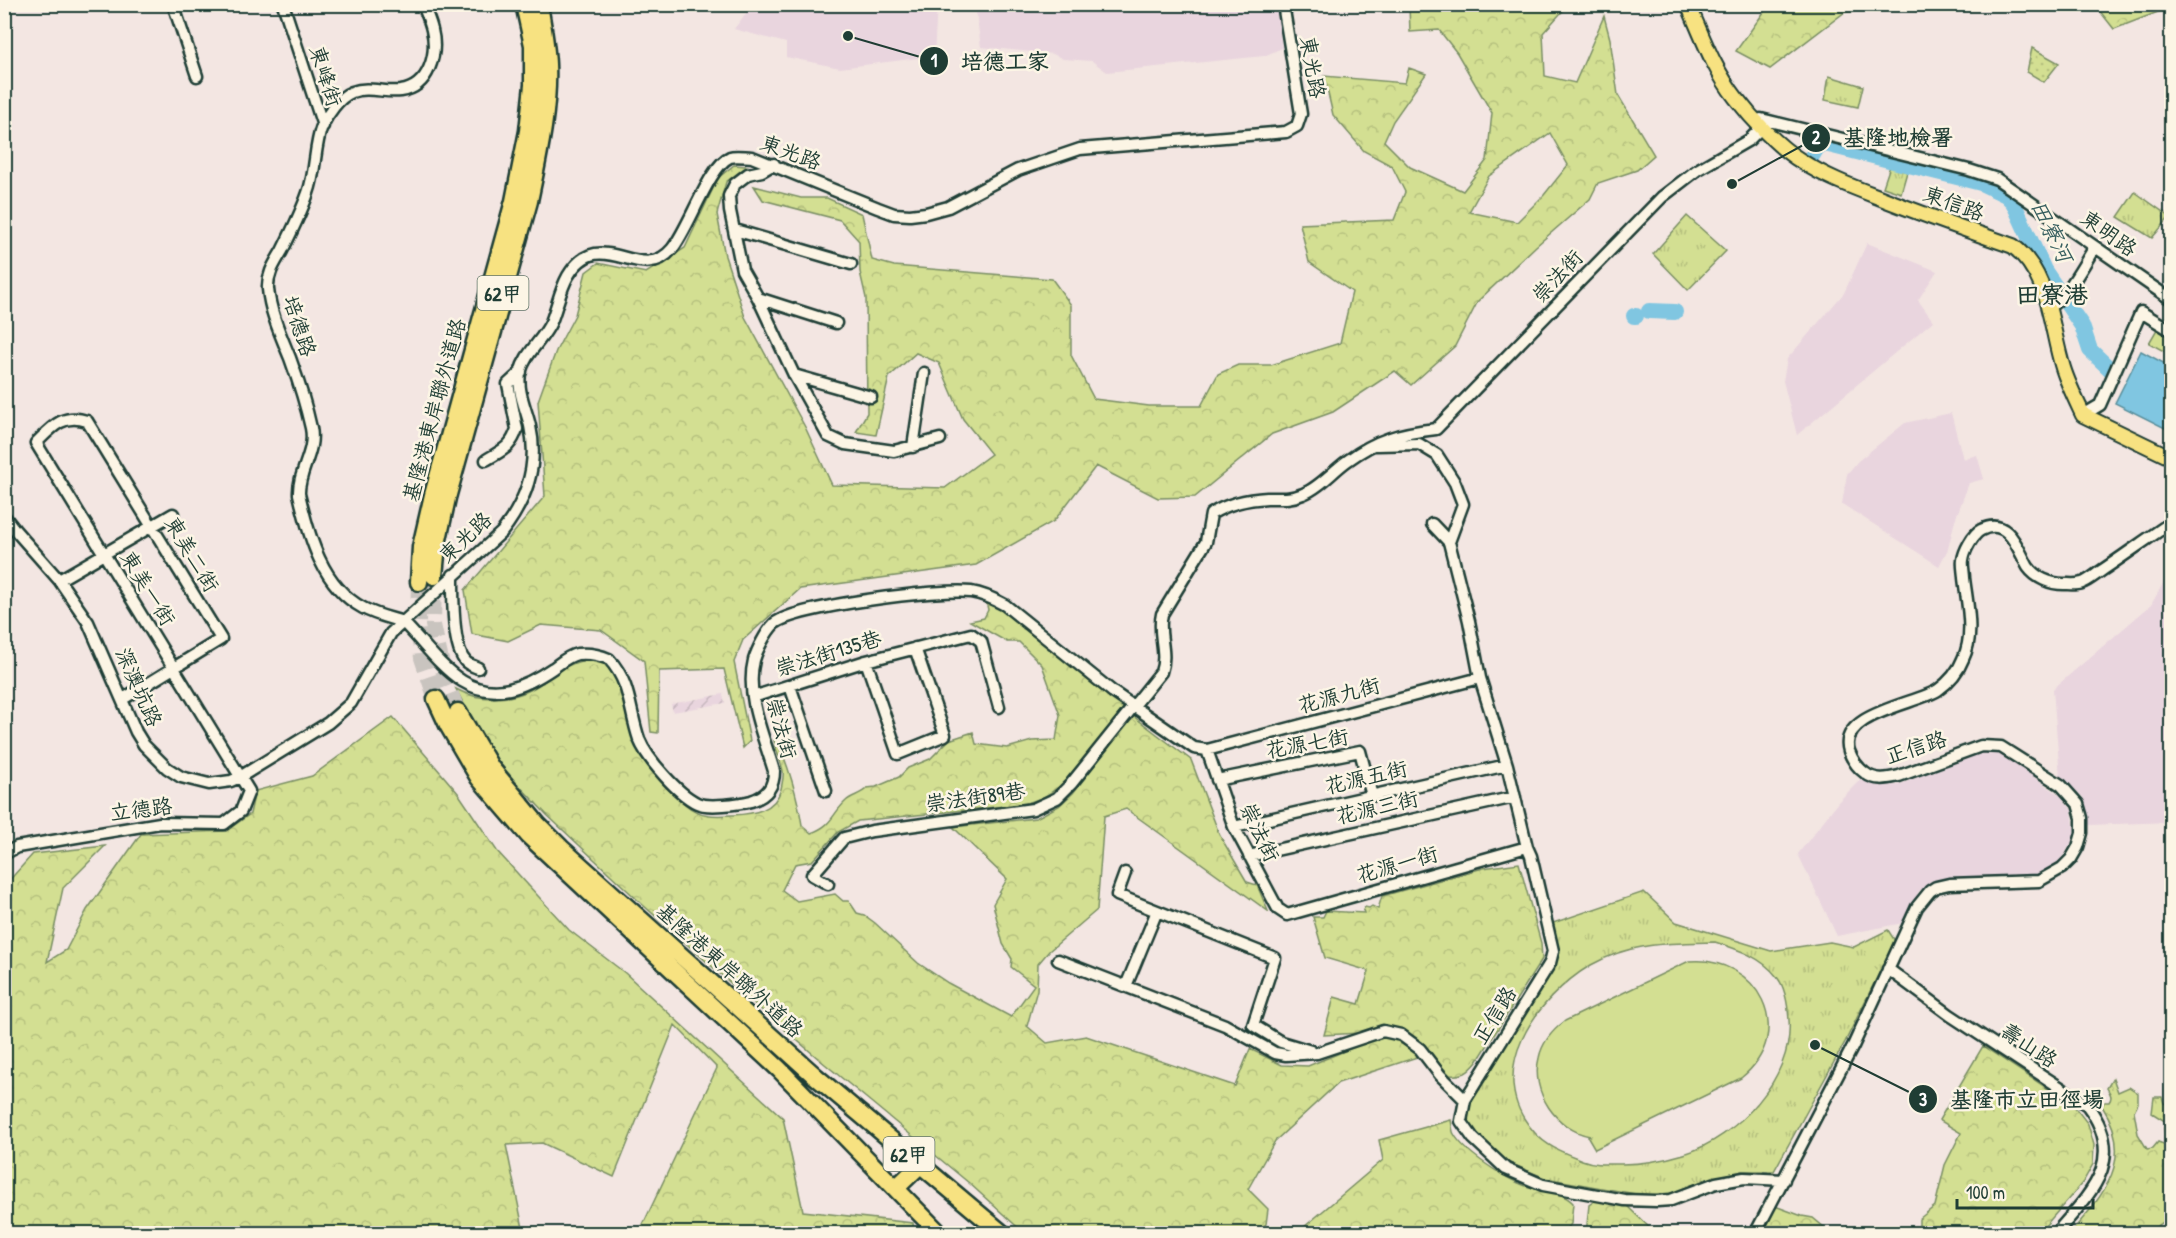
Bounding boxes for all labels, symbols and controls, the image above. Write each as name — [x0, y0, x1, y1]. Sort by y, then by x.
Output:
street label: 東光路 — [1293, 33, 1333, 101]
callout: 培德工家 — [919, 41, 1061, 81]
street label: 東峰街 — [302, 42, 350, 110]
text: 培德工家 — [961, 46, 1049, 76]
text: 1 — [931, 48, 938, 73]
callout: 基隆地檢署 — [1801, 118, 1965, 158]
text: 基隆地檢署 — [1843, 122, 1953, 152]
text: 2 — [1812, 125, 1821, 150]
street label: 東光路 — [756, 128, 826, 176]
street label: 東信路 — [1919, 179, 1989, 227]
water label: 田寮河 — [2024, 195, 2081, 270]
street label: 東明路 — [2075, 203, 2143, 263]
street label: 崇法街 — [1525, 243, 1589, 309]
road number: 62甲 — [478, 276, 528, 310]
district label: 田寮港 — [2016, 278, 2088, 310]
street label: 培德路 — [276, 292, 324, 360]
street label: 基隆港東岸聯外道路 — [396, 315, 472, 505]
street label: 東光路 — [432, 505, 498, 569]
street label: 東美二街 — [158, 511, 226, 597]
street label: 東美一街 — [113, 545, 183, 631]
street label: 崇法街135巷 — [771, 623, 885, 683]
street label: 深澳坑路 — [109, 643, 169, 731]
street label: 花源九街 — [1295, 670, 1383, 720]
street label: 崇法街 — [760, 694, 804, 762]
street label: 花源七街 — [1263, 721, 1351, 765]
street label: 正信路 — [1882, 723, 1950, 771]
street label: 花源五街 — [1322, 753, 1410, 801]
street label: 崇法街89巷 — [923, 776, 1027, 818]
street label: 花源三街 — [1333, 783, 1421, 831]
street label: 立德路 — [108, 791, 174, 827]
street label: 崇法街 — [1233, 797, 1287, 867]
street label: 花源一街 — [1353, 838, 1441, 890]
street label: 基隆港東岸聯外道路 — [650, 896, 810, 1044]
street label: 正信路 — [1465, 981, 1523, 1049]
street label: 壽山路 — [1995, 1016, 2063, 1074]
callout: 基隆市立田徑場 — [1908, 1079, 2116, 1119]
text: 基隆市立田徑場 — [1950, 1084, 2104, 1114]
text: 3 — [1919, 1087, 1927, 1112]
road number: 62甲 — [884, 1137, 934, 1171]
scale bar — [1957, 1172, 2094, 1210]
text: 100 m — [1966, 1180, 2005, 1205]

